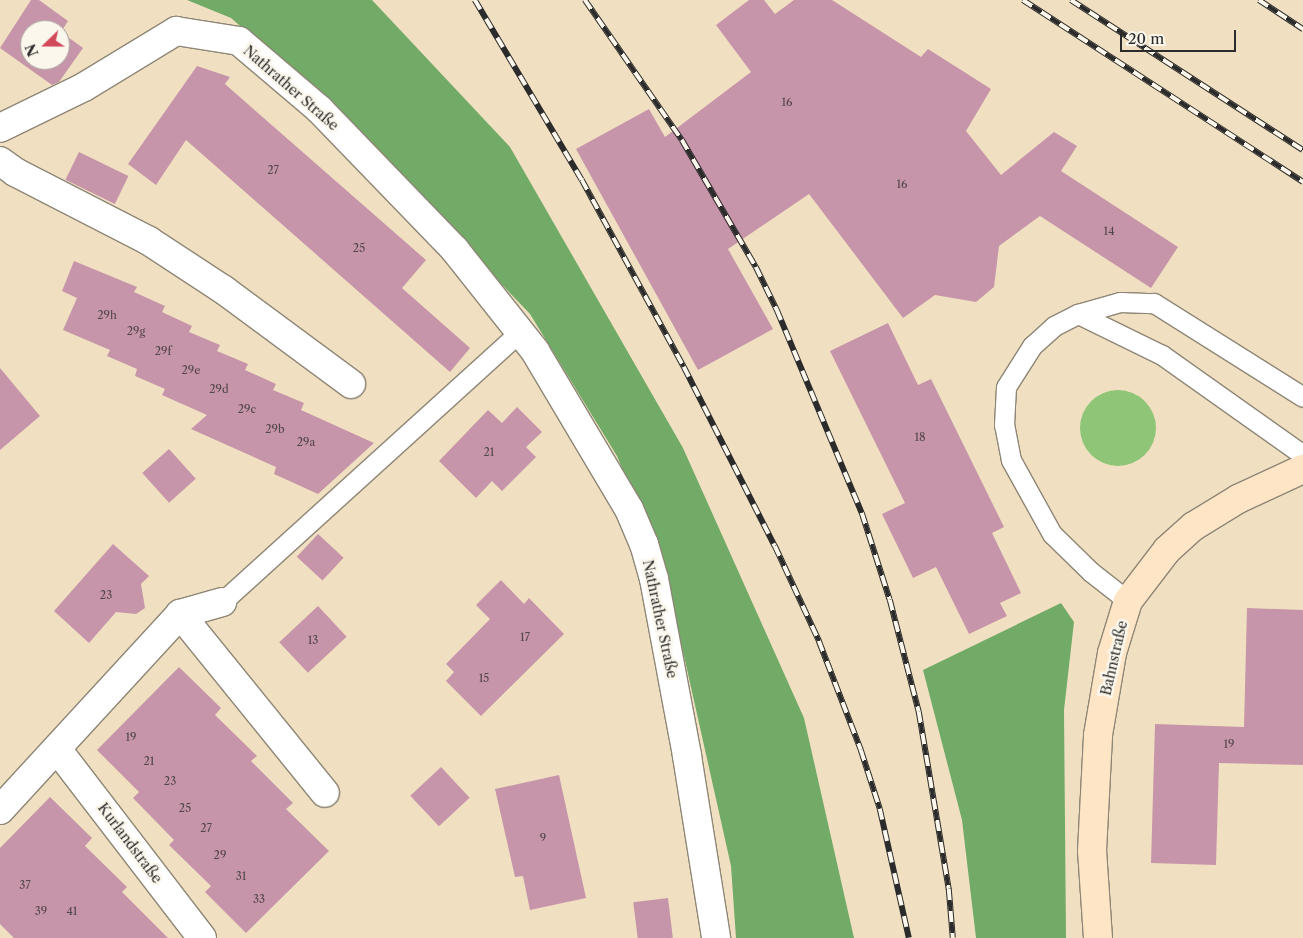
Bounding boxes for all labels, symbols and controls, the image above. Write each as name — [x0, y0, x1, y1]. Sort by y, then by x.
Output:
north arrow — [20, 20, 70, 70]
scale bar — [1123, 20, 1239, 52]
text: 20 m — [1128, 29, 1164, 48]
text: N — [21, 41, 43, 59]
street label: Nathrather Straße — [240, 42, 342, 134]
house number: 16 — [781, 95, 793, 109]
house number: 27 — [267, 163, 279, 177]
house number: 16 — [896, 177, 908, 191]
house number: 14 — [1104, 224, 1114, 238]
house number: 25 — [353, 241, 365, 255]
house number: 29h — [97, 308, 117, 322]
house number: 29g — [127, 324, 145, 338]
house number: 29f — [155, 344, 171, 358]
house number: 29e — [182, 363, 200, 377]
house number: 29d — [209, 382, 229, 396]
house number: 29c — [238, 402, 256, 416]
house number: 29b — [265, 422, 285, 436]
house number: 18 — [914, 430, 926, 444]
house number: 29a — [297, 435, 315, 449]
house number: 21 — [484, 445, 494, 459]
street label: Nathrather Straße — [639, 558, 681, 680]
house number: 23 — [100, 588, 112, 602]
street label: Bahnstraße — [1097, 619, 1131, 697]
house number: 17 — [520, 630, 530, 644]
house number: 13 — [308, 633, 318, 647]
house number: 15 — [479, 671, 489, 685]
house number: 19 — [125, 730, 137, 744]
house number: 19 — [1223, 737, 1235, 751]
house number: 21 — [144, 754, 154, 768]
house number: 23 — [164, 774, 176, 788]
street label: Kurlandstraße — [94, 800, 166, 886]
house number: 25 — [179, 801, 191, 815]
house number: 27 — [200, 821, 212, 835]
house number: 9 — [540, 831, 546, 845]
house number: 29 — [214, 848, 226, 862]
house number: 31 — [236, 869, 246, 883]
house number: 37 — [19, 878, 31, 892]
house number: 33 — [253, 892, 265, 906]
house number: 39 — [35, 904, 47, 918]
house number: 41 — [67, 904, 77, 918]

